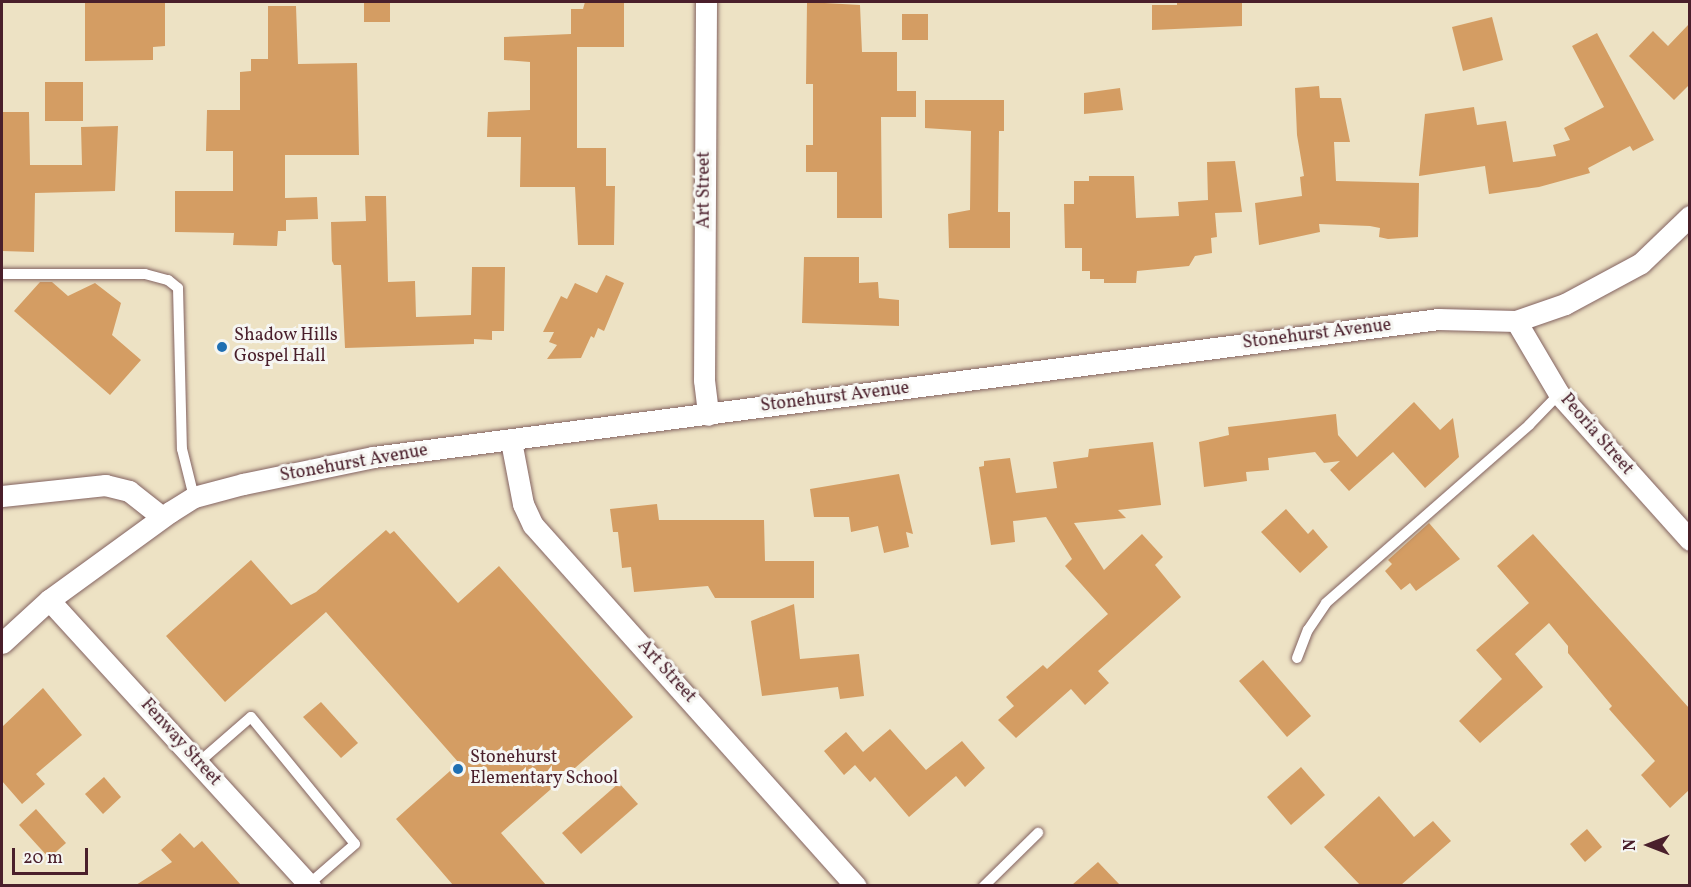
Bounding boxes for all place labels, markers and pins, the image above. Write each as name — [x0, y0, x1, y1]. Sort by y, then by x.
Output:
place label: Shadow Hills Gospel Hall — [234, 326, 338, 368]
marker: Shadow Hills Gospel Hall — [215, 340, 229, 354]
place label: Stonehurst Elementary School — [470, 748, 619, 790]
marker: Stonehurst Elementary School — [451, 762, 465, 776]

